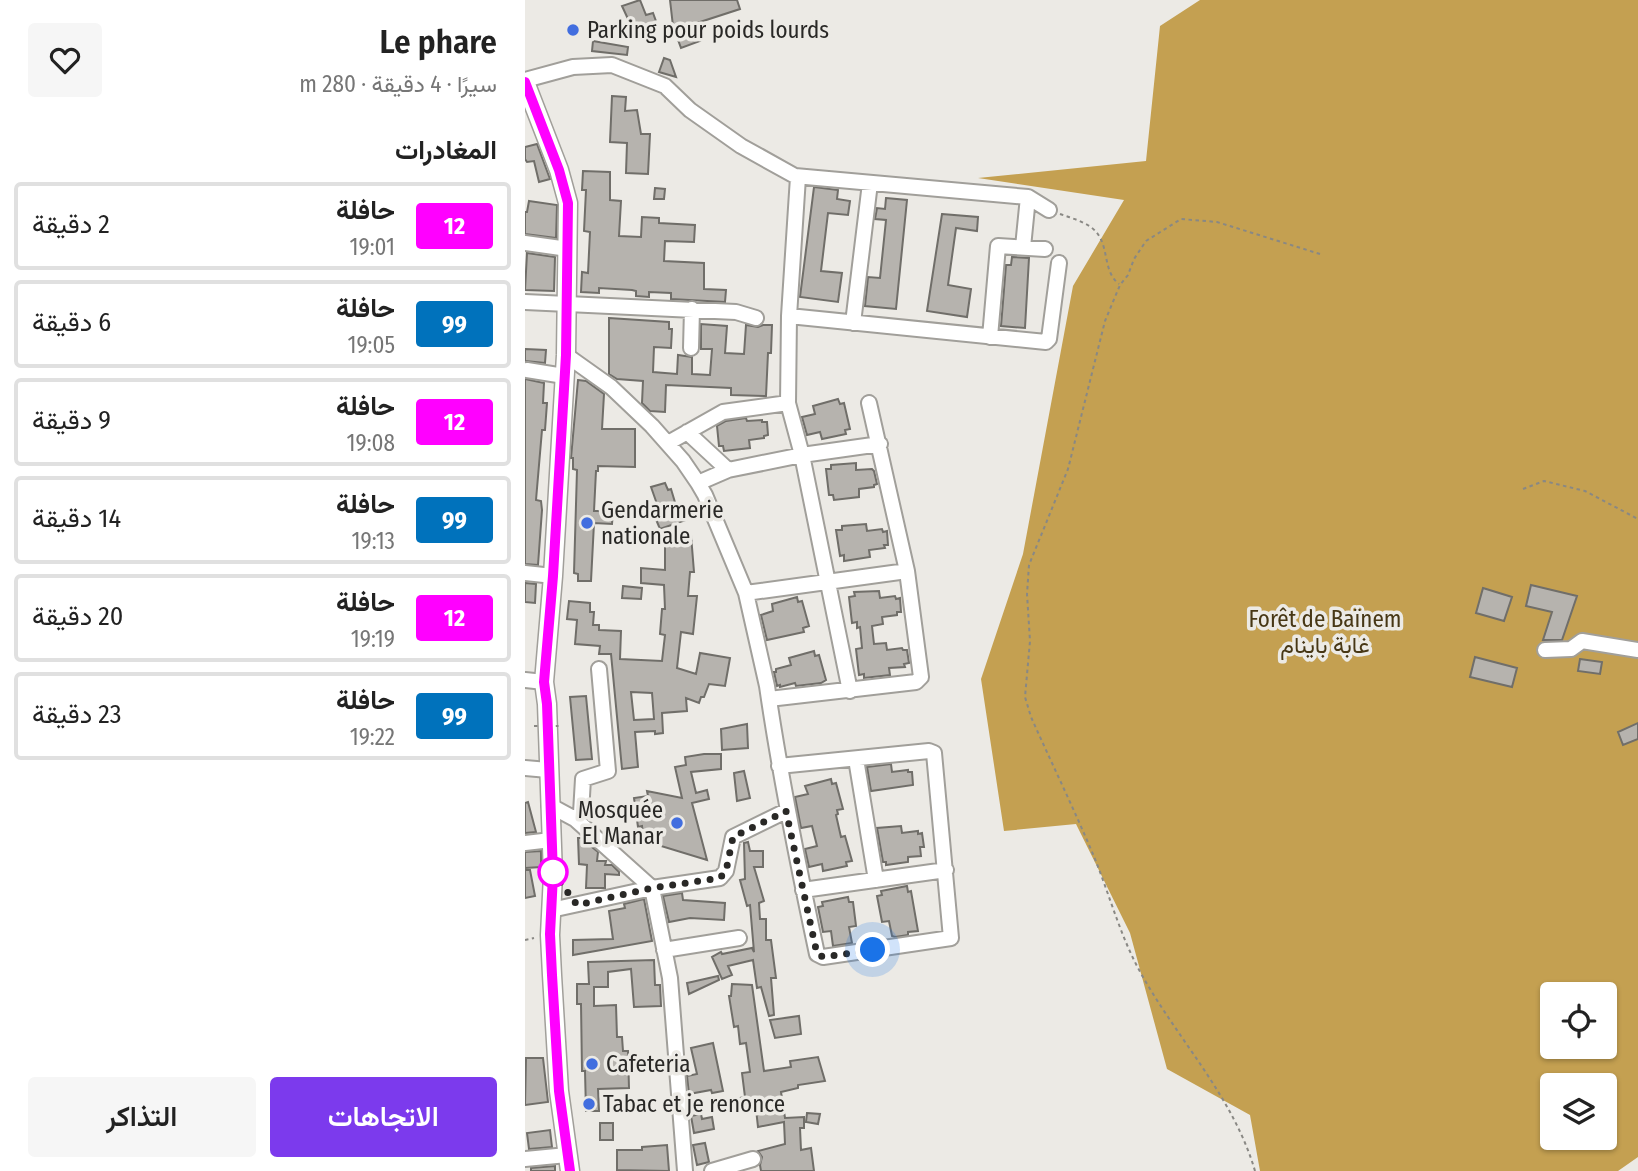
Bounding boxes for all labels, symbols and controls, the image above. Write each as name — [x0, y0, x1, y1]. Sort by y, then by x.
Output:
place label: Parking pour poids lourds — [587, 16, 829, 44]
text: Le phare — [380, 22, 497, 62]
marker: Parking pour poids lourds — [565, 22, 581, 38]
button: heart — [28, 23, 102, 97]
text: سيرًا · 4 دقيقة · 280 m — [299, 70, 497, 98]
text: المغادرات — [395, 135, 497, 166]
text: حافلة — [336, 195, 395, 226]
text: 2 دقيقة — [32, 209, 110, 240]
text: 12 — [444, 212, 465, 240]
text: 19:01 — [350, 233, 395, 261]
text: حافلة — [336, 293, 395, 324]
text: 6 دقيقة — [32, 307, 111, 338]
text: 99 — [442, 310, 467, 338]
text: 19:05 — [347, 331, 395, 359]
text: حافلة — [336, 391, 395, 422]
text: 9 دقيقة — [32, 405, 111, 436]
text: 12 — [444, 408, 465, 436]
text: 19:08 — [346, 429, 395, 457]
text: حافلة — [336, 489, 395, 520]
place label: Gendarmerie nationale — [601, 496, 724, 550]
text: 14 دقيقة — [32, 503, 121, 534]
text: 99 — [442, 506, 467, 534]
marker: Gendarmerie nationale — [579, 515, 595, 531]
text: 19:13 — [352, 527, 395, 555]
text: حافلة — [336, 587, 395, 618]
text: 20 دقيقة — [32, 601, 123, 632]
text: 12 — [444, 604, 465, 632]
park label: Forêt de Baïnem غابة باينام — [1249, 605, 1401, 660]
text: 19:19 — [351, 625, 395, 653]
text: حافلة — [336, 685, 395, 716]
text: 23 دقيقة — [32, 699, 121, 730]
text: 99 — [442, 702, 467, 730]
text: 19:22 — [350, 723, 395, 751]
place label: Mosquée El Manar — [578, 796, 663, 850]
marker: Mosquée El Manar — [669, 815, 685, 831]
unlabelled marker — [538, 857, 568, 887]
your location — [855, 932, 890, 967]
map controls — [1540, 982, 1617, 1150]
button: locate — [1540, 982, 1617, 1059]
place label: Cafeteria — [606, 1050, 691, 1078]
marker: Cafeteria — [584, 1056, 600, 1072]
button: layers — [1540, 1073, 1617, 1150]
button: التذاكر — [28, 1077, 256, 1157]
button: الاتجاهات — [270, 1077, 497, 1157]
place label: Tabac et je renonce — [603, 1090, 785, 1118]
marker: Tabac et je renonce — [581, 1096, 597, 1112]

